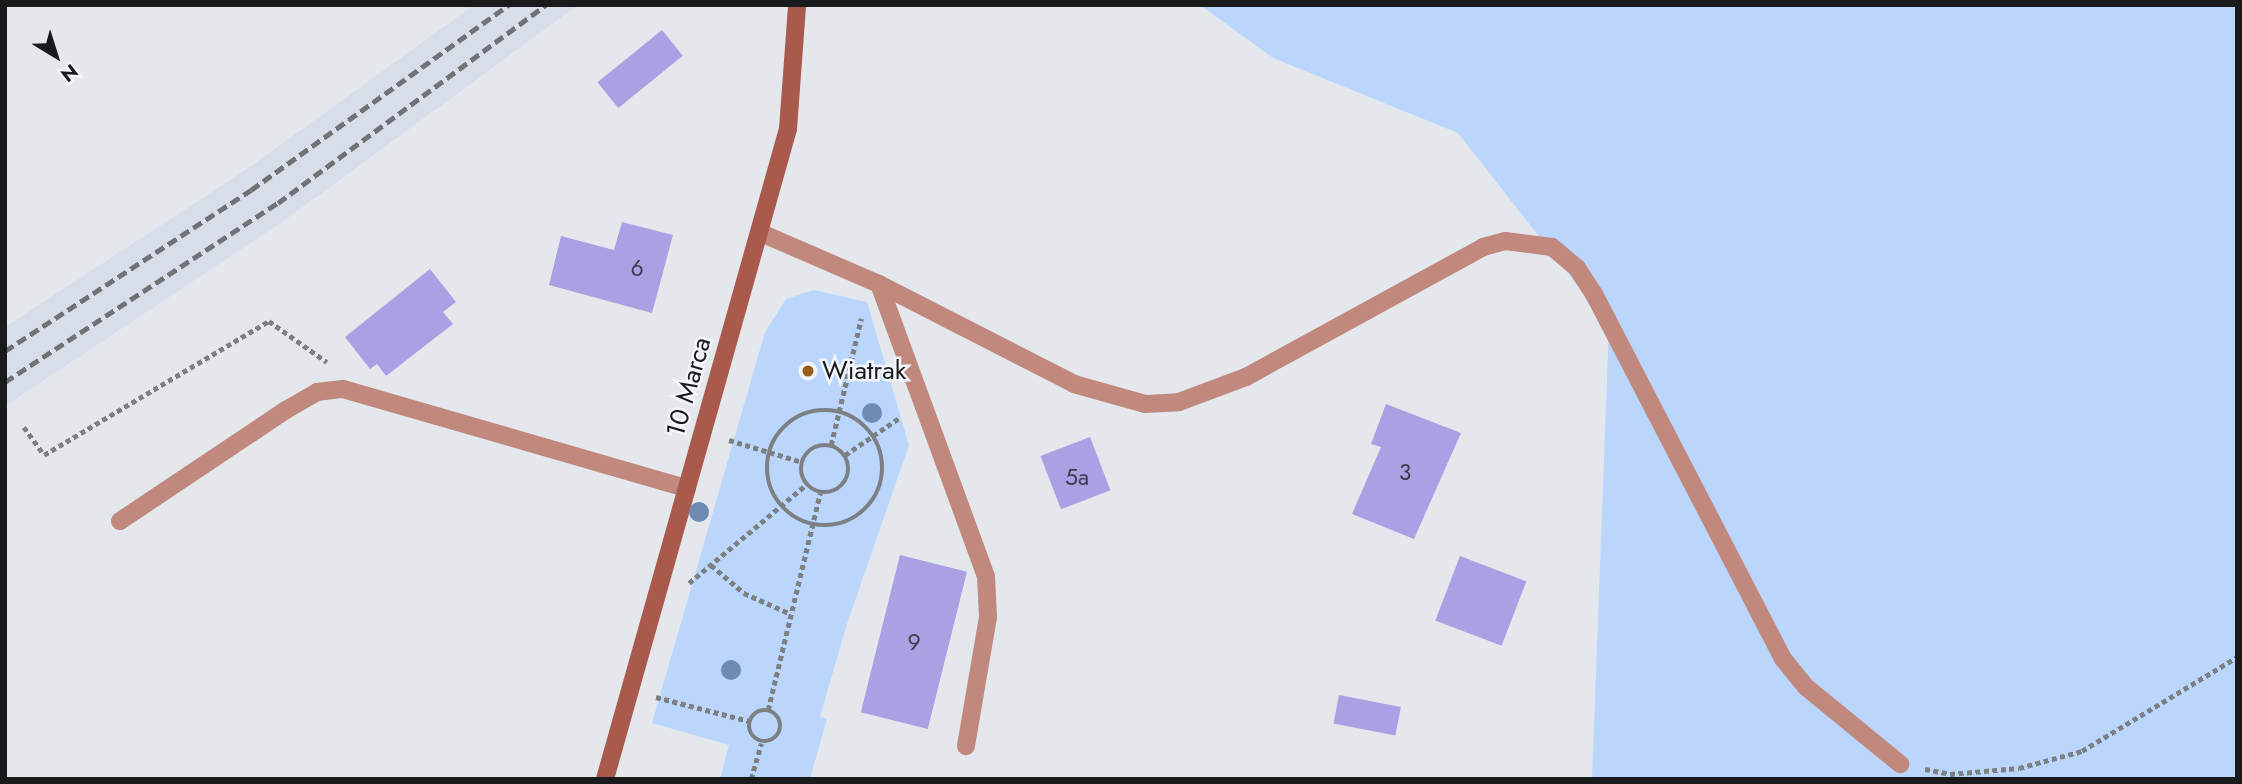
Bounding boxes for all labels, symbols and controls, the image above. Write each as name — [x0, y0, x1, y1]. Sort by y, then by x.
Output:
north arrow — [21, 21, 91, 91]
text: N — [55, 58, 83, 88]
house number: 6 — [630, 254, 644, 282]
street label: 10 Marca — [660, 334, 718, 440]
place label: Wiatrak — [822, 355, 906, 387]
marker: Wiatrak — [800, 363, 816, 379]
house number: 3 — [1399, 458, 1411, 486]
house number: 5a — [1065, 463, 1089, 491]
house number: 9 — [907, 628, 921, 656]

